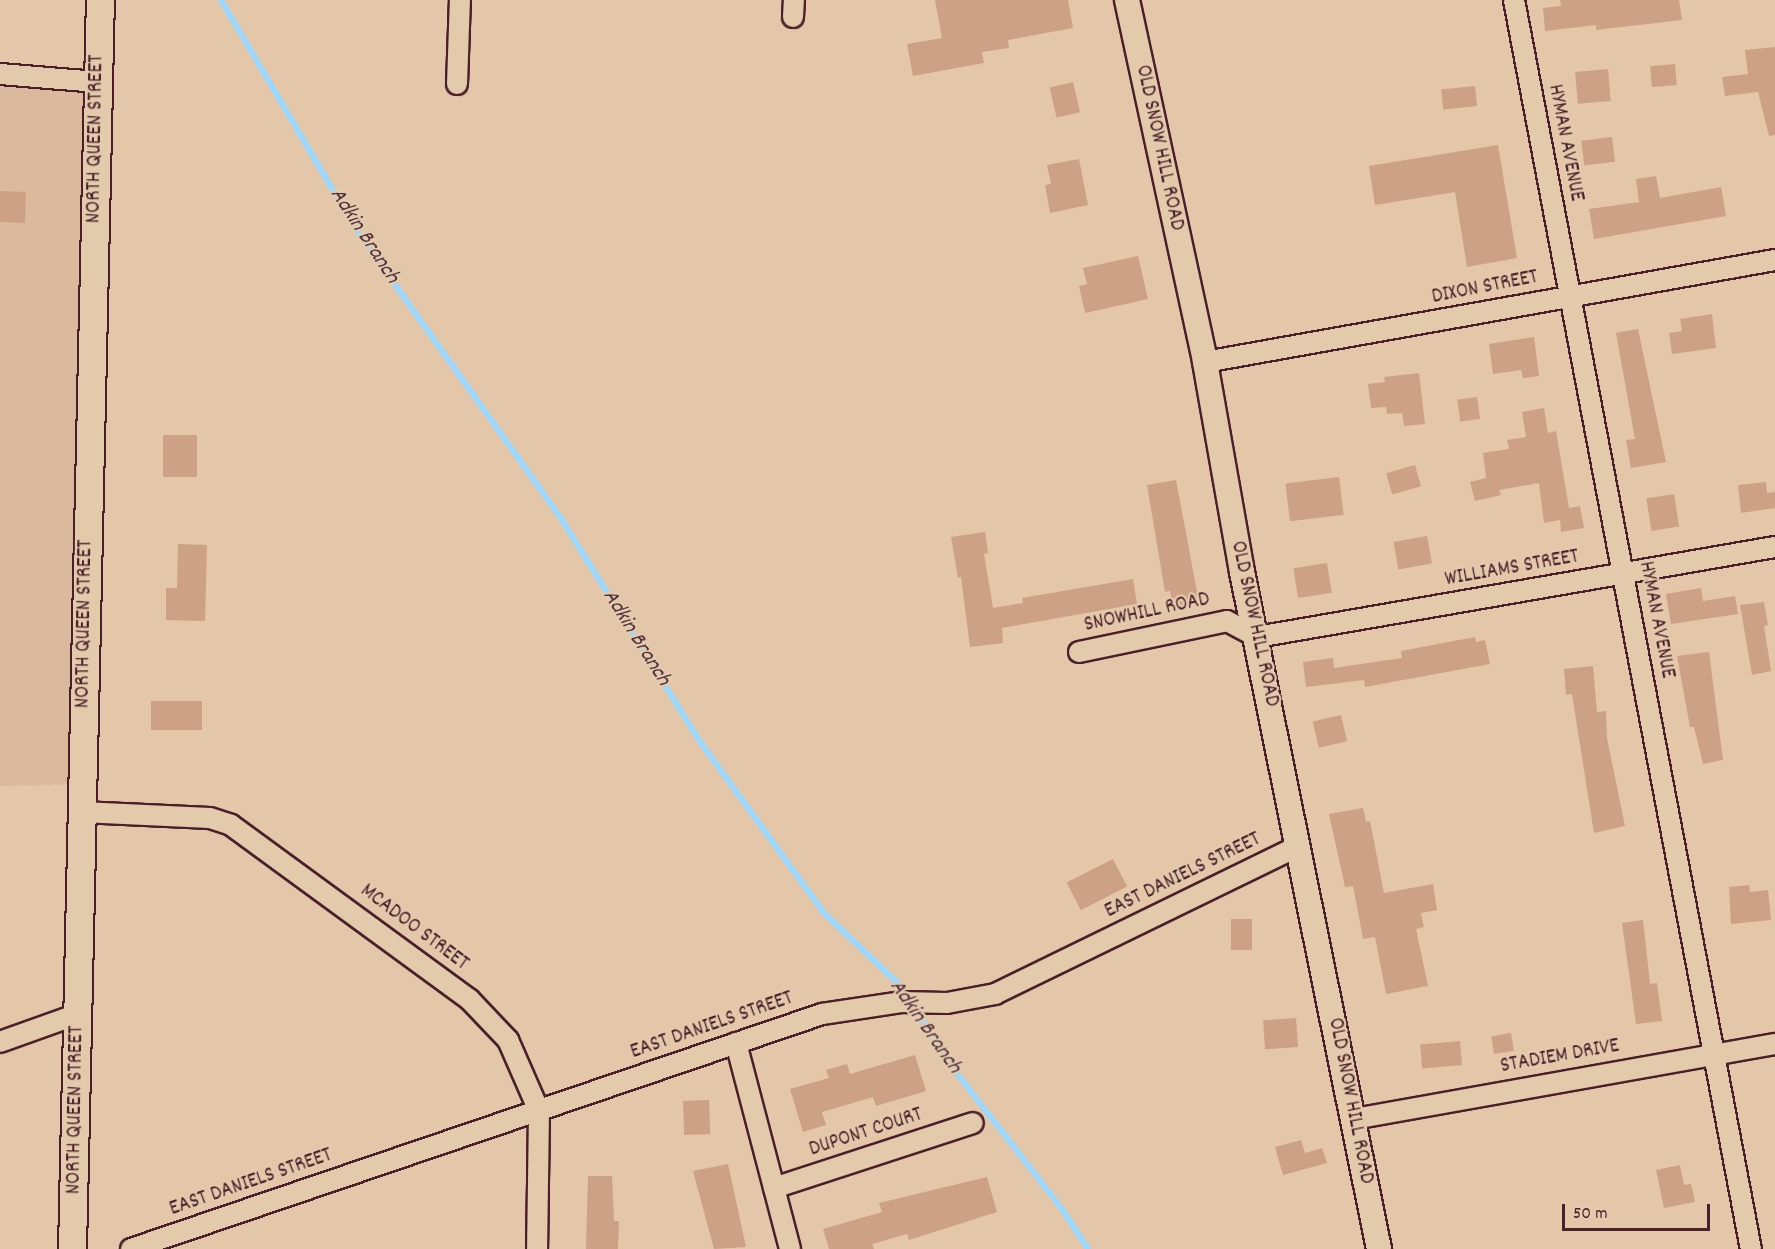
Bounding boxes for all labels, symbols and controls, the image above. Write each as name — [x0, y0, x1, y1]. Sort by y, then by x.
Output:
street label: NORTH QUEEN STREET — [82, 54, 110, 224]
street label: OLD SNOW HILL ROAD — [1129, 63, 1189, 233]
street label: HYMAN AVENUE — [1541, 82, 1589, 204]
water label: Adkin Branch — [323, 183, 405, 289]
street label: DIXON STREET — [1430, 265, 1540, 311]
street label: NORTH QUEEN STREET — [71, 539, 99, 709]
street label: OLD SNOW HILL ROAD — [1224, 539, 1284, 709]
street label: WILLIAMS STREET — [1443, 545, 1581, 593]
street label: HYMAN AVENUE — [1632, 559, 1680, 681]
water label: Adkin Branch — [596, 585, 676, 691]
street label: SNOWHILL ROAD — [1082, 587, 1212, 639]
street label: EAST DANIELS STREET — [1101, 827, 1265, 925]
street label: MCADOO STREET — [355, 879, 473, 977]
water label: Adkin Branch — [883, 975, 967, 1079]
street label: EAST DANIELS STREET — [627, 986, 797, 1066]
street label: OLD SNOW HILL ROAD — [1322, 1016, 1378, 1186]
street label: NORTH QUEEN STREET — [62, 1025, 90, 1195]
street label: STADIEM DRIVE — [1499, 1034, 1621, 1080]
street label: DUPONT COURT — [806, 1103, 926, 1163]
street label: EAST DANIELS STREET — [166, 1143, 336, 1223]
scale bar — [1565, 1192, 1714, 1230]
text: 50 m — [1573, 1202, 1608, 1227]

